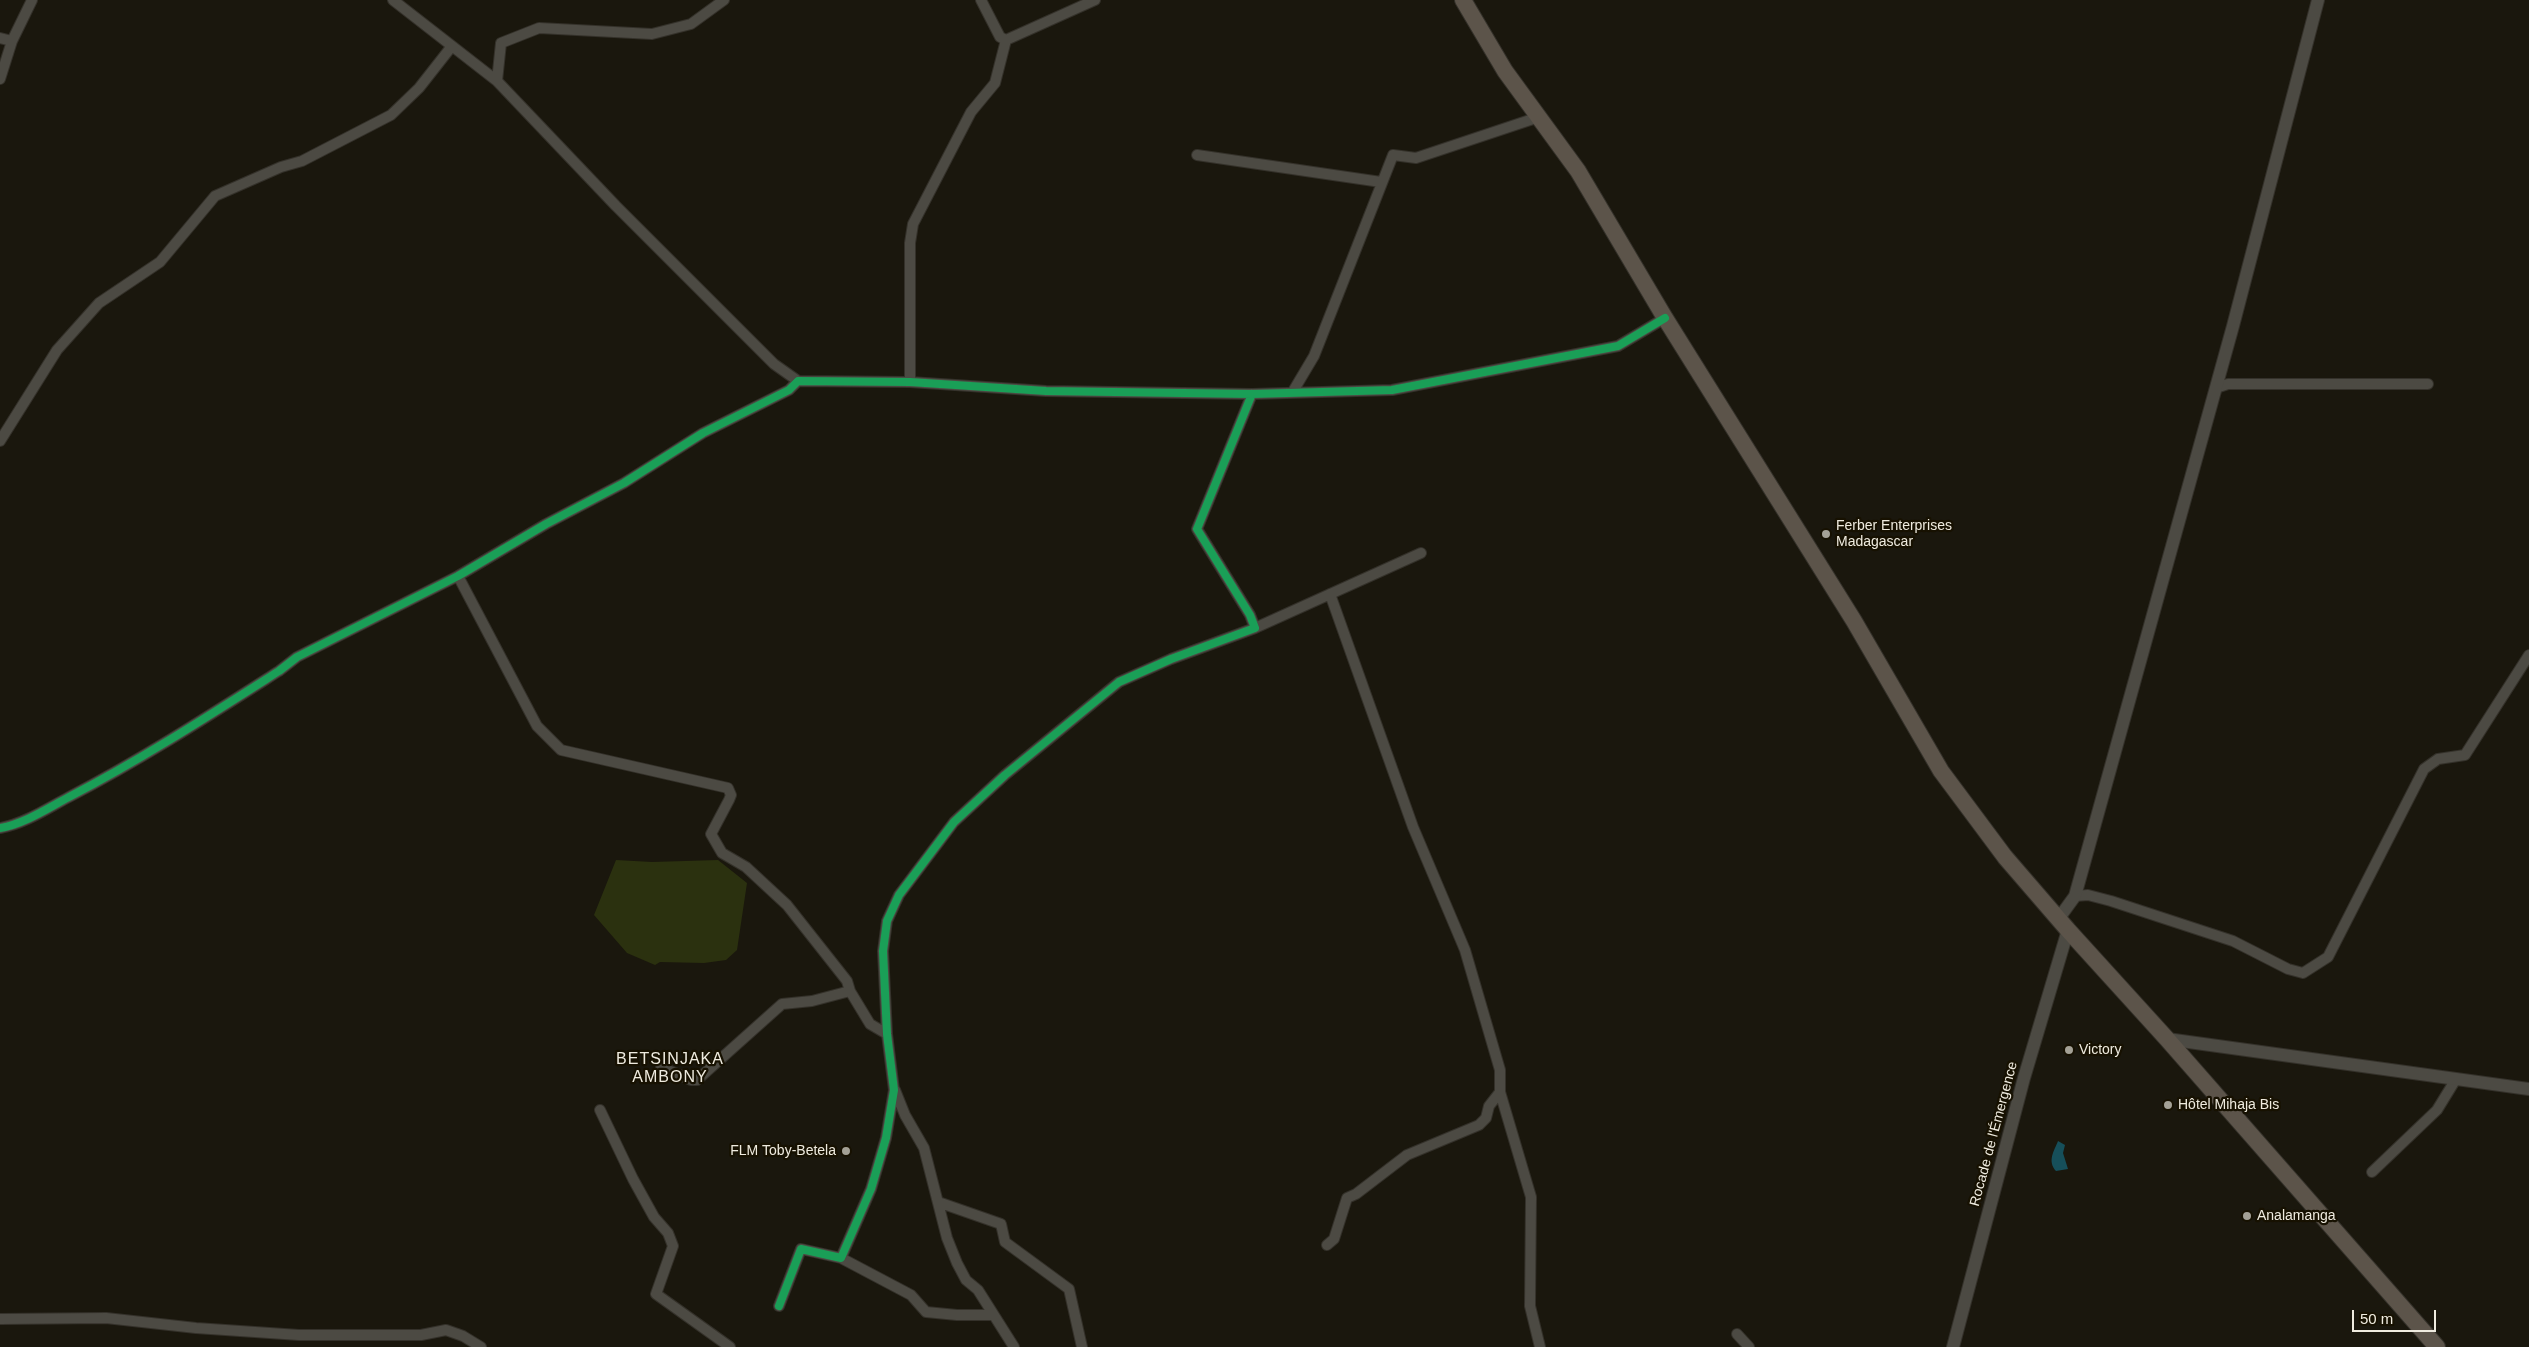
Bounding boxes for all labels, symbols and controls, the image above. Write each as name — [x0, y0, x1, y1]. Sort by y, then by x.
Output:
place label: Ferber Enterprises Madagascar — [1836, 518, 1952, 550]
marker: Ferber Enterprises Madagascar — [1820, 528, 1832, 540]
place label: Victory — [2079, 1042, 2122, 1058]
marker: Victory — [2063, 1044, 2075, 1056]
district label: BETSINJAKA AMBONY — [615, 1050, 725, 1088]
street label: Rocade de l'Émergence — [1967, 1060, 2021, 1208]
place label: Hôtel Mihaja Bis — [2178, 1097, 2279, 1113]
marker: Hôtel Mihaja Bis — [2162, 1099, 2174, 1111]
place label: FLM Toby-Betela — [730, 1143, 836, 1159]
marker: FLM Toby-Betela — [840, 1145, 852, 1157]
place label: Analamanga — [2257, 1208, 2336, 1224]
marker: Analamanga — [2241, 1210, 2253, 1222]
scale bar — [2354, 1300, 2438, 1332]
text: 50 m — [2360, 1310, 2393, 1327]

